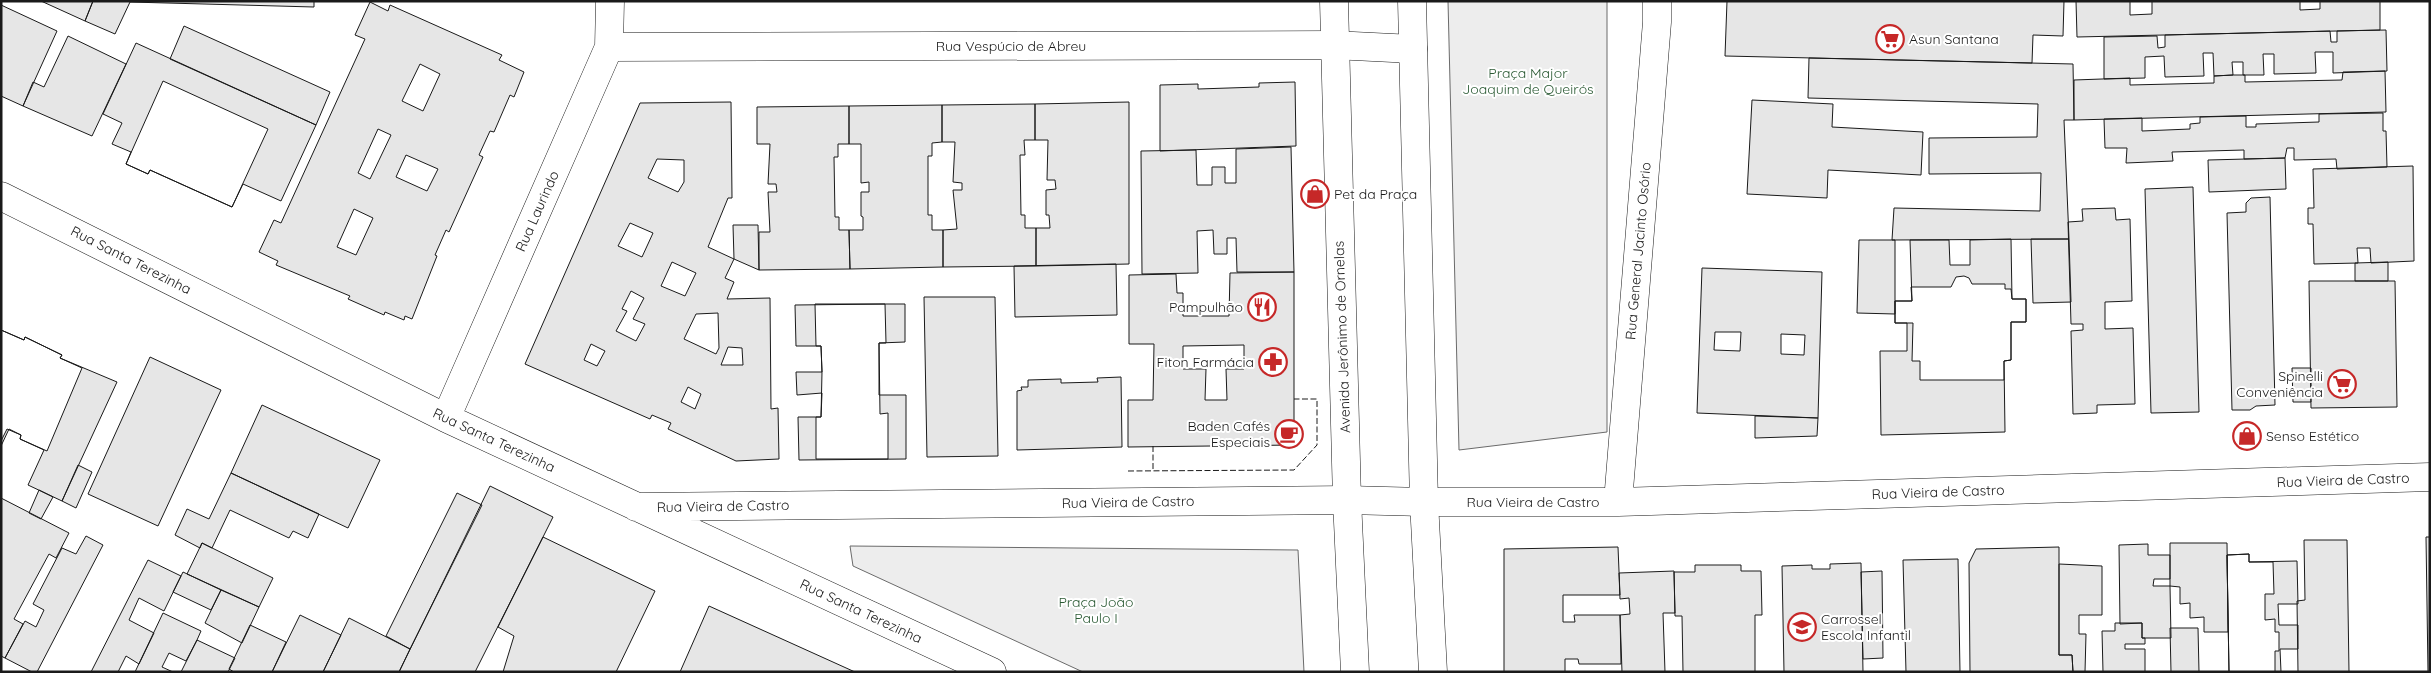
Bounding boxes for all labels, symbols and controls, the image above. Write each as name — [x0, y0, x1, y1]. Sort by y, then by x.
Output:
supermarket icon: Asun Santana — [1875, 24, 1905, 54]
place label: Asun Santana — [1909, 30, 1999, 48]
street label: Rua Vespúcio de Abreu — [936, 37, 1086, 55]
park label: Praça Major Joaquim de Queirós — [1462, 64, 1594, 98]
street label: Rua General Jacinto Osório — [1621, 161, 1655, 341]
street label: Rua Laurindo — [511, 168, 563, 254]
shop icon: Pet da Praça — [1300, 179, 1330, 209]
place label: Pet da Praça — [1334, 185, 1417, 203]
street label: Rua Santa Terezinha — [68, 222, 194, 298]
street label: Avenida Jerônimo de Ornelas — [1330, 241, 1354, 433]
restaurant icon: Pampulhão — [1247, 292, 1277, 322]
place label: Pampulhão — [1169, 298, 1243, 316]
pharmacy icon: Fiton Farmácia — [1258, 347, 1288, 377]
place label: Fiton Farmácia — [1157, 353, 1254, 371]
place label: Spinelli Conveniência — [2236, 367, 2323, 401]
supermarket icon: Spinelli Conveniência — [2327, 369, 2357, 399]
street label: Rua Santa Terezinha — [430, 404, 558, 476]
place label: Baden Cafés Especiais — [1187, 417, 1270, 451]
cafe icon: Baden Cafés Especiais — [1274, 419, 1304, 449]
shop icon: Senso Estético — [2232, 421, 2262, 451]
place label: Senso Estético — [2266, 427, 2359, 445]
street label: Rua Vieira de Castro — [2276, 469, 2410, 491]
street label: Rua Vieira de Castro — [1871, 481, 2005, 503]
street label: Rua Vieira de Castro — [1061, 492, 1195, 512]
street label: Rua Vieira de Castro — [1467, 493, 1599, 511]
street label: Rua Vieira de Castro — [656, 496, 790, 516]
street label: Rua Santa Terezinha — [797, 575, 925, 647]
park label: Praça João Paulo I — [1058, 593, 1134, 627]
place label: Carrossel Escola Infantil — [1821, 610, 1911, 644]
school or university icon: Carrossel Escola Infantil — [1787, 612, 1817, 642]

